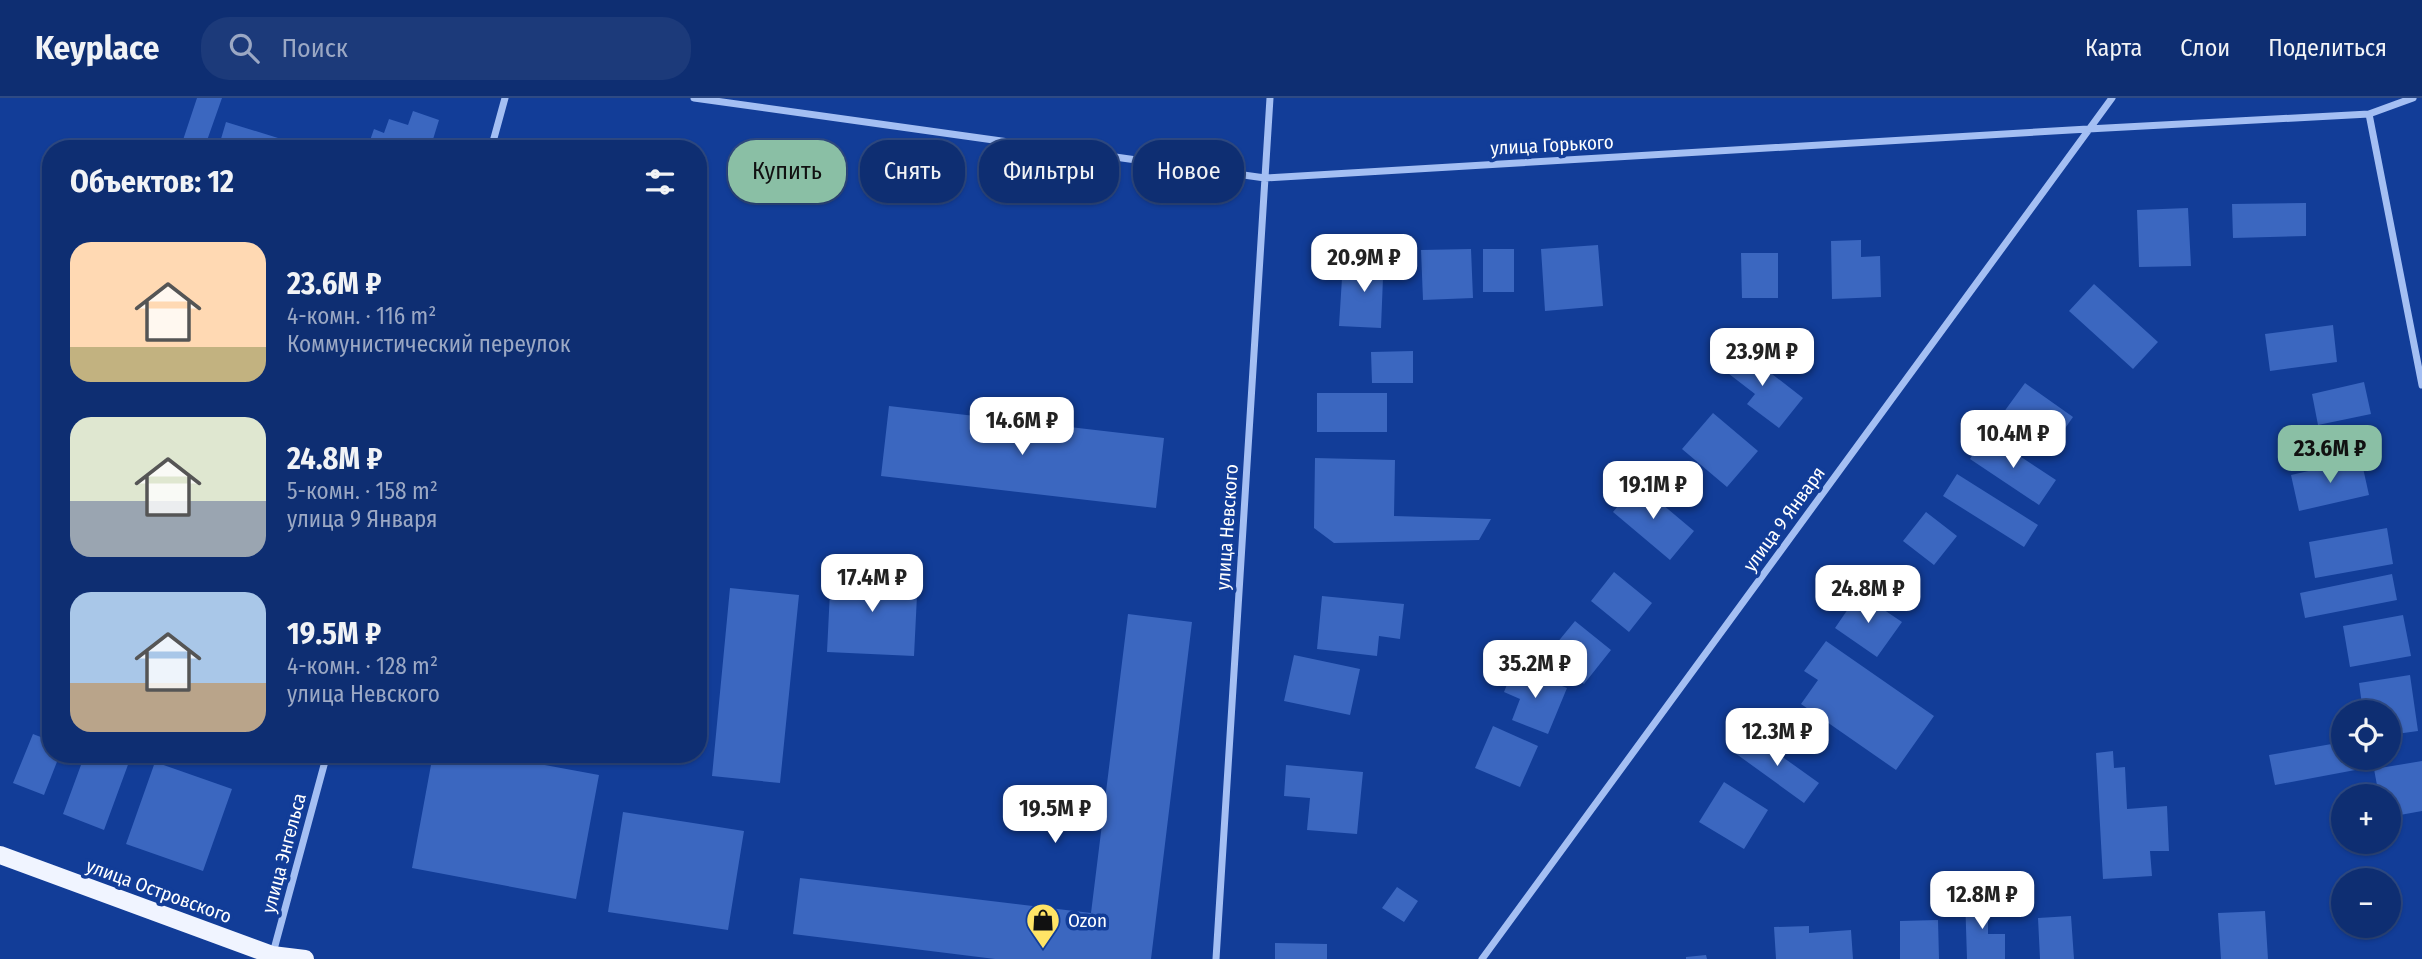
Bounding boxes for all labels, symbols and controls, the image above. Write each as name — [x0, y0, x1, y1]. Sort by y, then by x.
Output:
search box — [201, 17, 691, 80]
text: Keyplace — [35, 28, 159, 68]
icon: search — [225, 29, 263, 67]
text: Поиск — [281, 33, 348, 64]
text: Карта — [2085, 34, 2142, 62]
text: Слои — [2180, 34, 2230, 62]
text: Поделиться — [2268, 34, 2387, 62]
street label: улица Горького — [1490, 130, 1614, 160]
chip: Купить — [728, 140, 846, 203]
chip: Снять — [860, 140, 965, 203]
chip: Фильтры — [979, 140, 1119, 203]
chip: Новое — [1133, 140, 1244, 203]
icon: filters — [641, 163, 679, 201]
text: Объектов: 12 — [70, 164, 234, 200]
pin: 20.9M ₽ — [1299, 234, 1429, 294]
text: 20.9M ₽ — [1327, 243, 1401, 271]
text: 23.6M ₽ — [287, 266, 381, 302]
icon: home — [126, 270, 210, 354]
text: 4-комн. · 116 m² — [287, 302, 436, 330]
pin: 23.9M ₽ — [1697, 328, 1827, 388]
text: Коммунистический переулок — [287, 330, 571, 358]
text: 23.9M ₽ — [1726, 337, 1798, 365]
pin: 14.6M ₽ — [957, 398, 1087, 457]
text: 14.6M ₽ — [986, 406, 1058, 434]
pin: 10.4M ₽ — [1948, 410, 2078, 470]
text: 10.4M ₽ — [1977, 419, 2049, 447]
pin: 23.6M ₽ — [2265, 426, 2395, 485]
text: 23.6M ₽ — [2294, 434, 2366, 462]
text: 24.8M ₽ — [287, 441, 383, 477]
icon: home — [126, 445, 210, 529]
pin: 19.1M ₽ — [1588, 462, 1718, 521]
street label: улица 9 Января — [1738, 462, 1830, 576]
street label: улица Невского — [1211, 463, 1243, 591]
text: 19.1M ₽ — [1619, 470, 1687, 498]
text: 5-комн. · 158 m² — [287, 477, 438, 505]
text: улица 9 Января — [287, 505, 438, 533]
pin: 17.4M ₽ — [807, 554, 937, 614]
text: 17.4M ₽ — [837, 563, 907, 591]
pin: 24.8M ₽ — [1803, 566, 1933, 625]
text: 24.8M ₽ — [1831, 574, 1905, 602]
text: 19.5M ₽ — [287, 616, 381, 652]
icon: home — [126, 620, 210, 704]
pin: 35.2M ₽ — [1470, 640, 1600, 700]
text: 35.2M ₽ — [1499, 649, 1571, 677]
text: 4-комн. · 128 m² — [287, 652, 438, 680]
text: улица Невского — [287, 680, 440, 708]
map controls — [2331, 700, 2401, 938]
button: locate — [2331, 700, 2401, 770]
pin: 12.3M ₽ — [1712, 708, 1842, 768]
text: 12.3M ₽ — [1742, 717, 1812, 745]
button: + — [2331, 784, 2401, 854]
pin: 19.5M ₽ — [990, 786, 1120, 845]
street label: улица Энгельса — [257, 790, 311, 916]
text: 19.5M ₽ — [1019, 794, 1091, 822]
street label: улица Островского — [83, 854, 235, 928]
button: − — [2331, 868, 2401, 938]
pin: 12.8M ₽ — [1917, 872, 2047, 931]
text: 12.8M ₽ — [1946, 880, 2018, 908]
shop icon: Ozon — [1024, 901, 1062, 950]
place label: Ozon — [1068, 909, 1107, 932]

